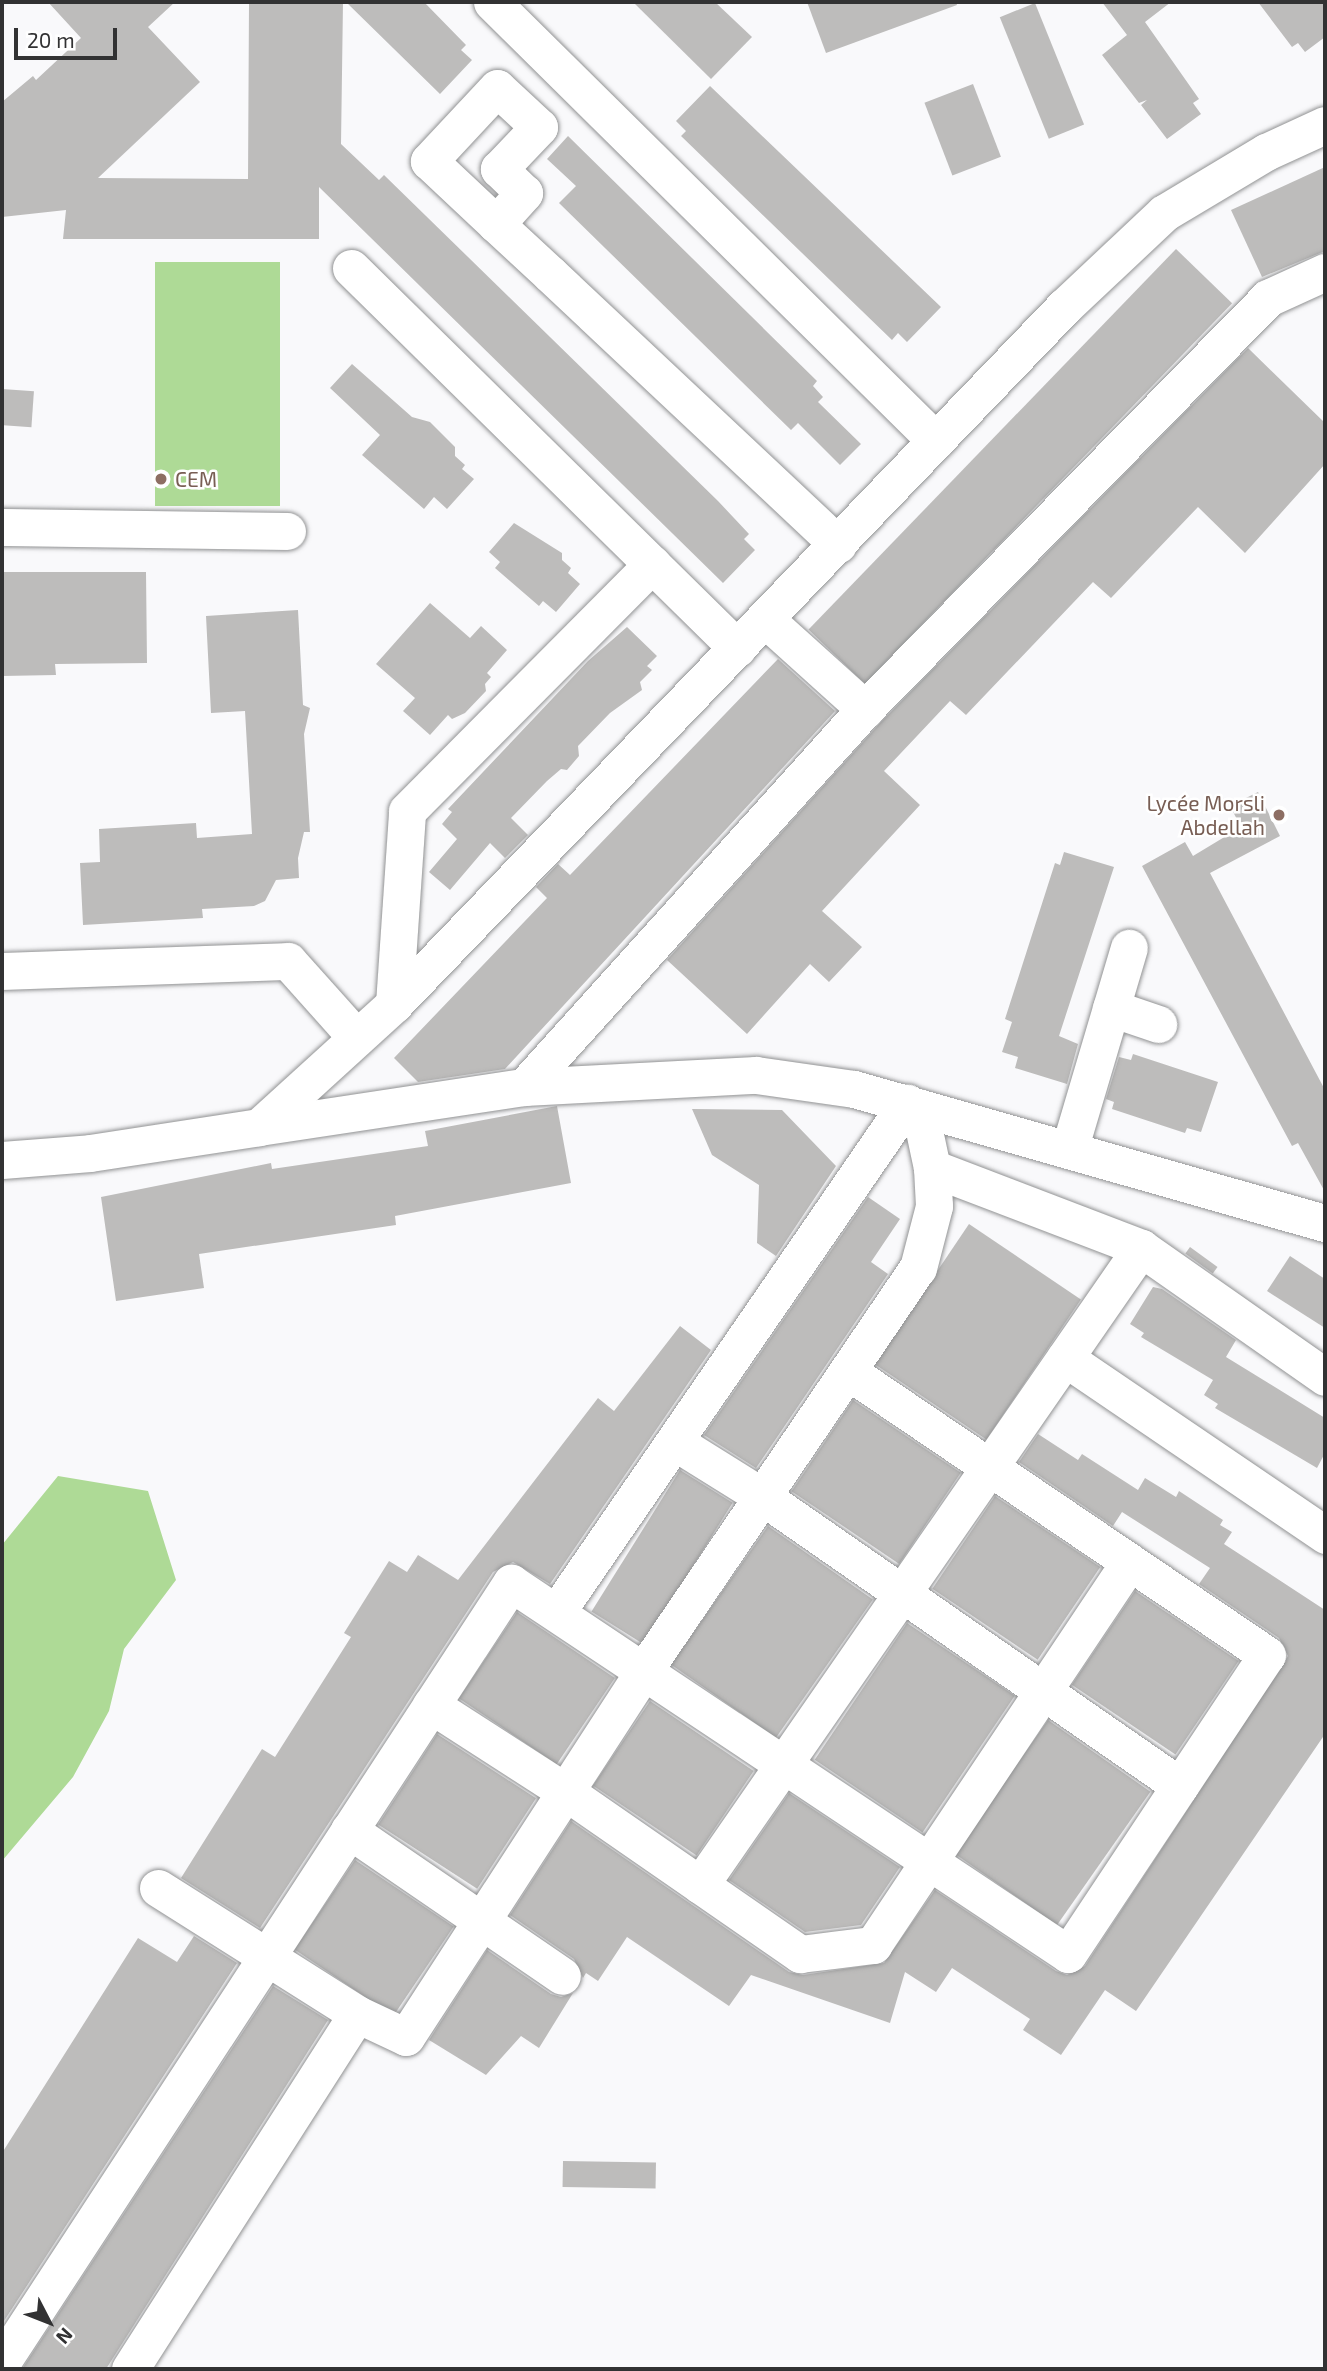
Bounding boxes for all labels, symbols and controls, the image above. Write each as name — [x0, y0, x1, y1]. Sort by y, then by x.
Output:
scale bar — [18, 14, 121, 58]
text: 20 m — [27, 27, 75, 52]
place label: CEM — [175, 466, 217, 492]
marker: CEM — [153, 471, 169, 487]
place label: Lycée Morsli Abdellah — [1146, 790, 1265, 840]
marker: Lycée Morsli Abdellah — [1271, 807, 1287, 823]
north arrow — [14, 2287, 84, 2357]
text: N — [52, 2324, 78, 2349]

